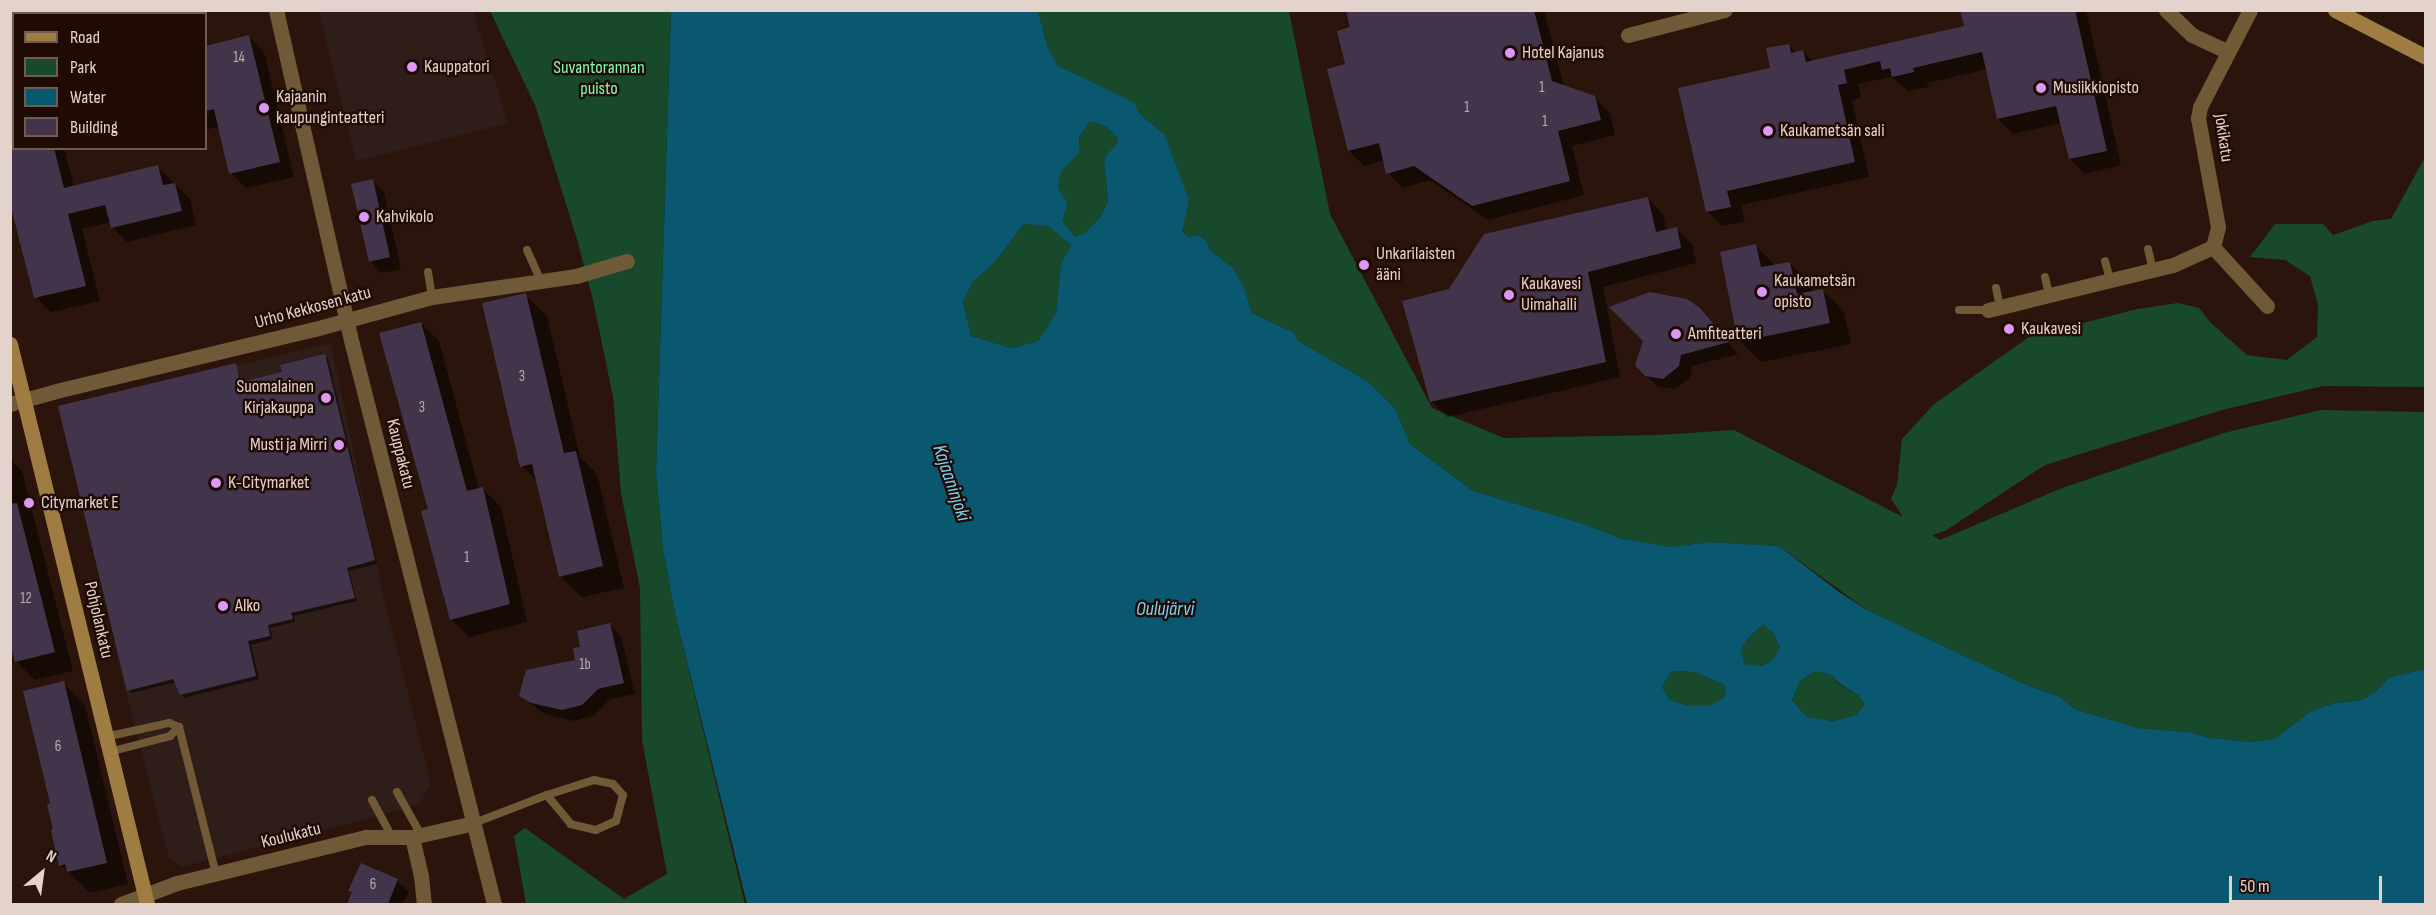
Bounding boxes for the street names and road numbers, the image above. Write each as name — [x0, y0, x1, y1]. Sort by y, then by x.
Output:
street label: Jokikatu — [2209, 113, 2237, 163]
street label: Urho Kekkosen katu — [253, 282, 373, 334]
street label: Kauppakatu — [381, 417, 419, 491]
street label: Pohjolankatu — [79, 579, 117, 661]
street label: Koulukatu — [259, 818, 323, 854]

